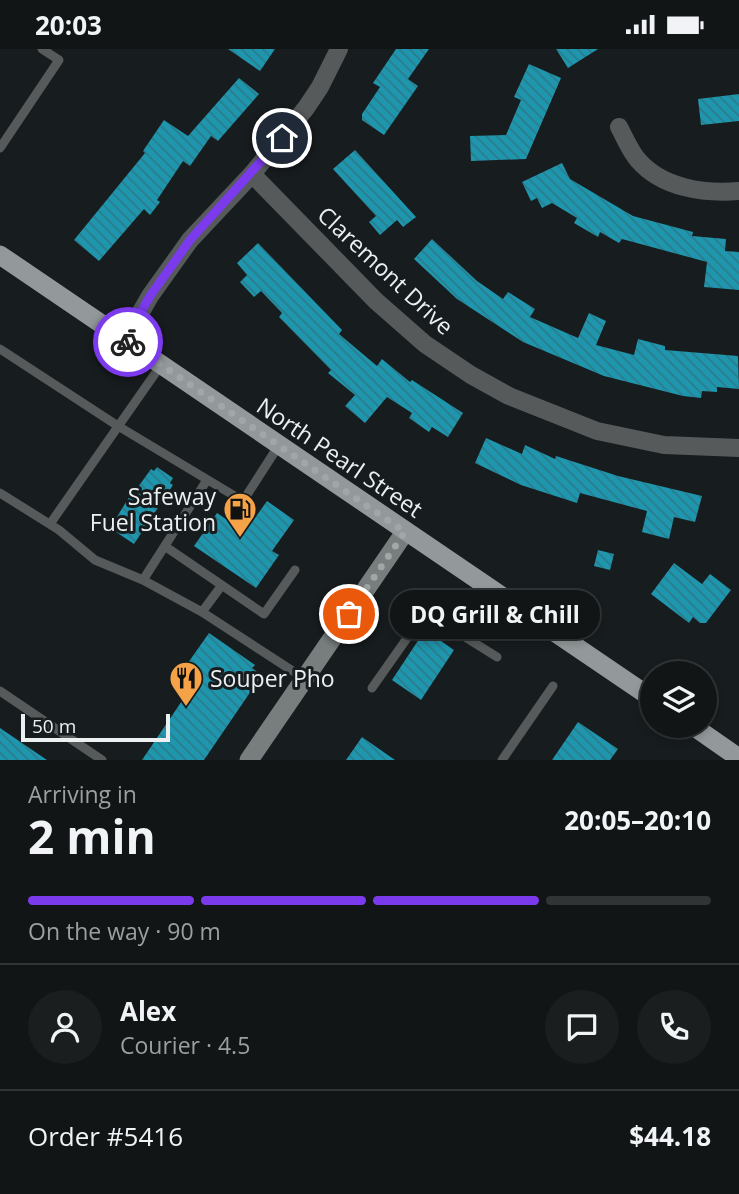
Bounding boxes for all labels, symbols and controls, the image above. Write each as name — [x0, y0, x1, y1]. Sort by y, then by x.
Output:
text: 20:03 — [35, 7, 102, 43]
pin — [252, 108, 312, 168]
icon: home — [263, 119, 301, 157]
street label: Claremont Drive — [311, 199, 461, 341]
courier — [93, 307, 163, 377]
icon: bike — [109, 323, 147, 361]
street label: North Pearl Street — [251, 390, 429, 524]
place label: Safeway Fuel Station — [90, 480, 216, 538]
fuel station icon: Safeway Fuel Station — [221, 490, 259, 539]
pin — [319, 584, 379, 644]
callout: DQ Grill & Chill — [391, 589, 601, 639]
icon: bag — [330, 595, 368, 633]
text: DQ Grill & Chill — [410, 598, 580, 630]
restaurant icon: Souper Pho — [167, 659, 205, 708]
map controls — [640, 661, 717, 738]
button: layers — [640, 661, 717, 738]
place label: Souper Pho — [210, 662, 335, 694]
scale bar — [21, 711, 170, 743]
text: 50 m — [32, 713, 76, 739]
text: Arriving in — [28, 778, 137, 810]
text: 20:05–20:10 — [564, 802, 711, 838]
text: 2 min — [28, 805, 156, 867]
text: On the way · 90 m — [28, 915, 221, 947]
button: person — [28, 990, 102, 1064]
button: chat — [545, 990, 619, 1064]
button: phone — [637, 990, 711, 1064]
text: Alex — [120, 993, 176, 1029]
text: Courier · 4.5 — [120, 1029, 250, 1061]
text: Order #5416 — [28, 1118, 183, 1154]
text: $44.18 — [629, 1118, 711, 1154]

